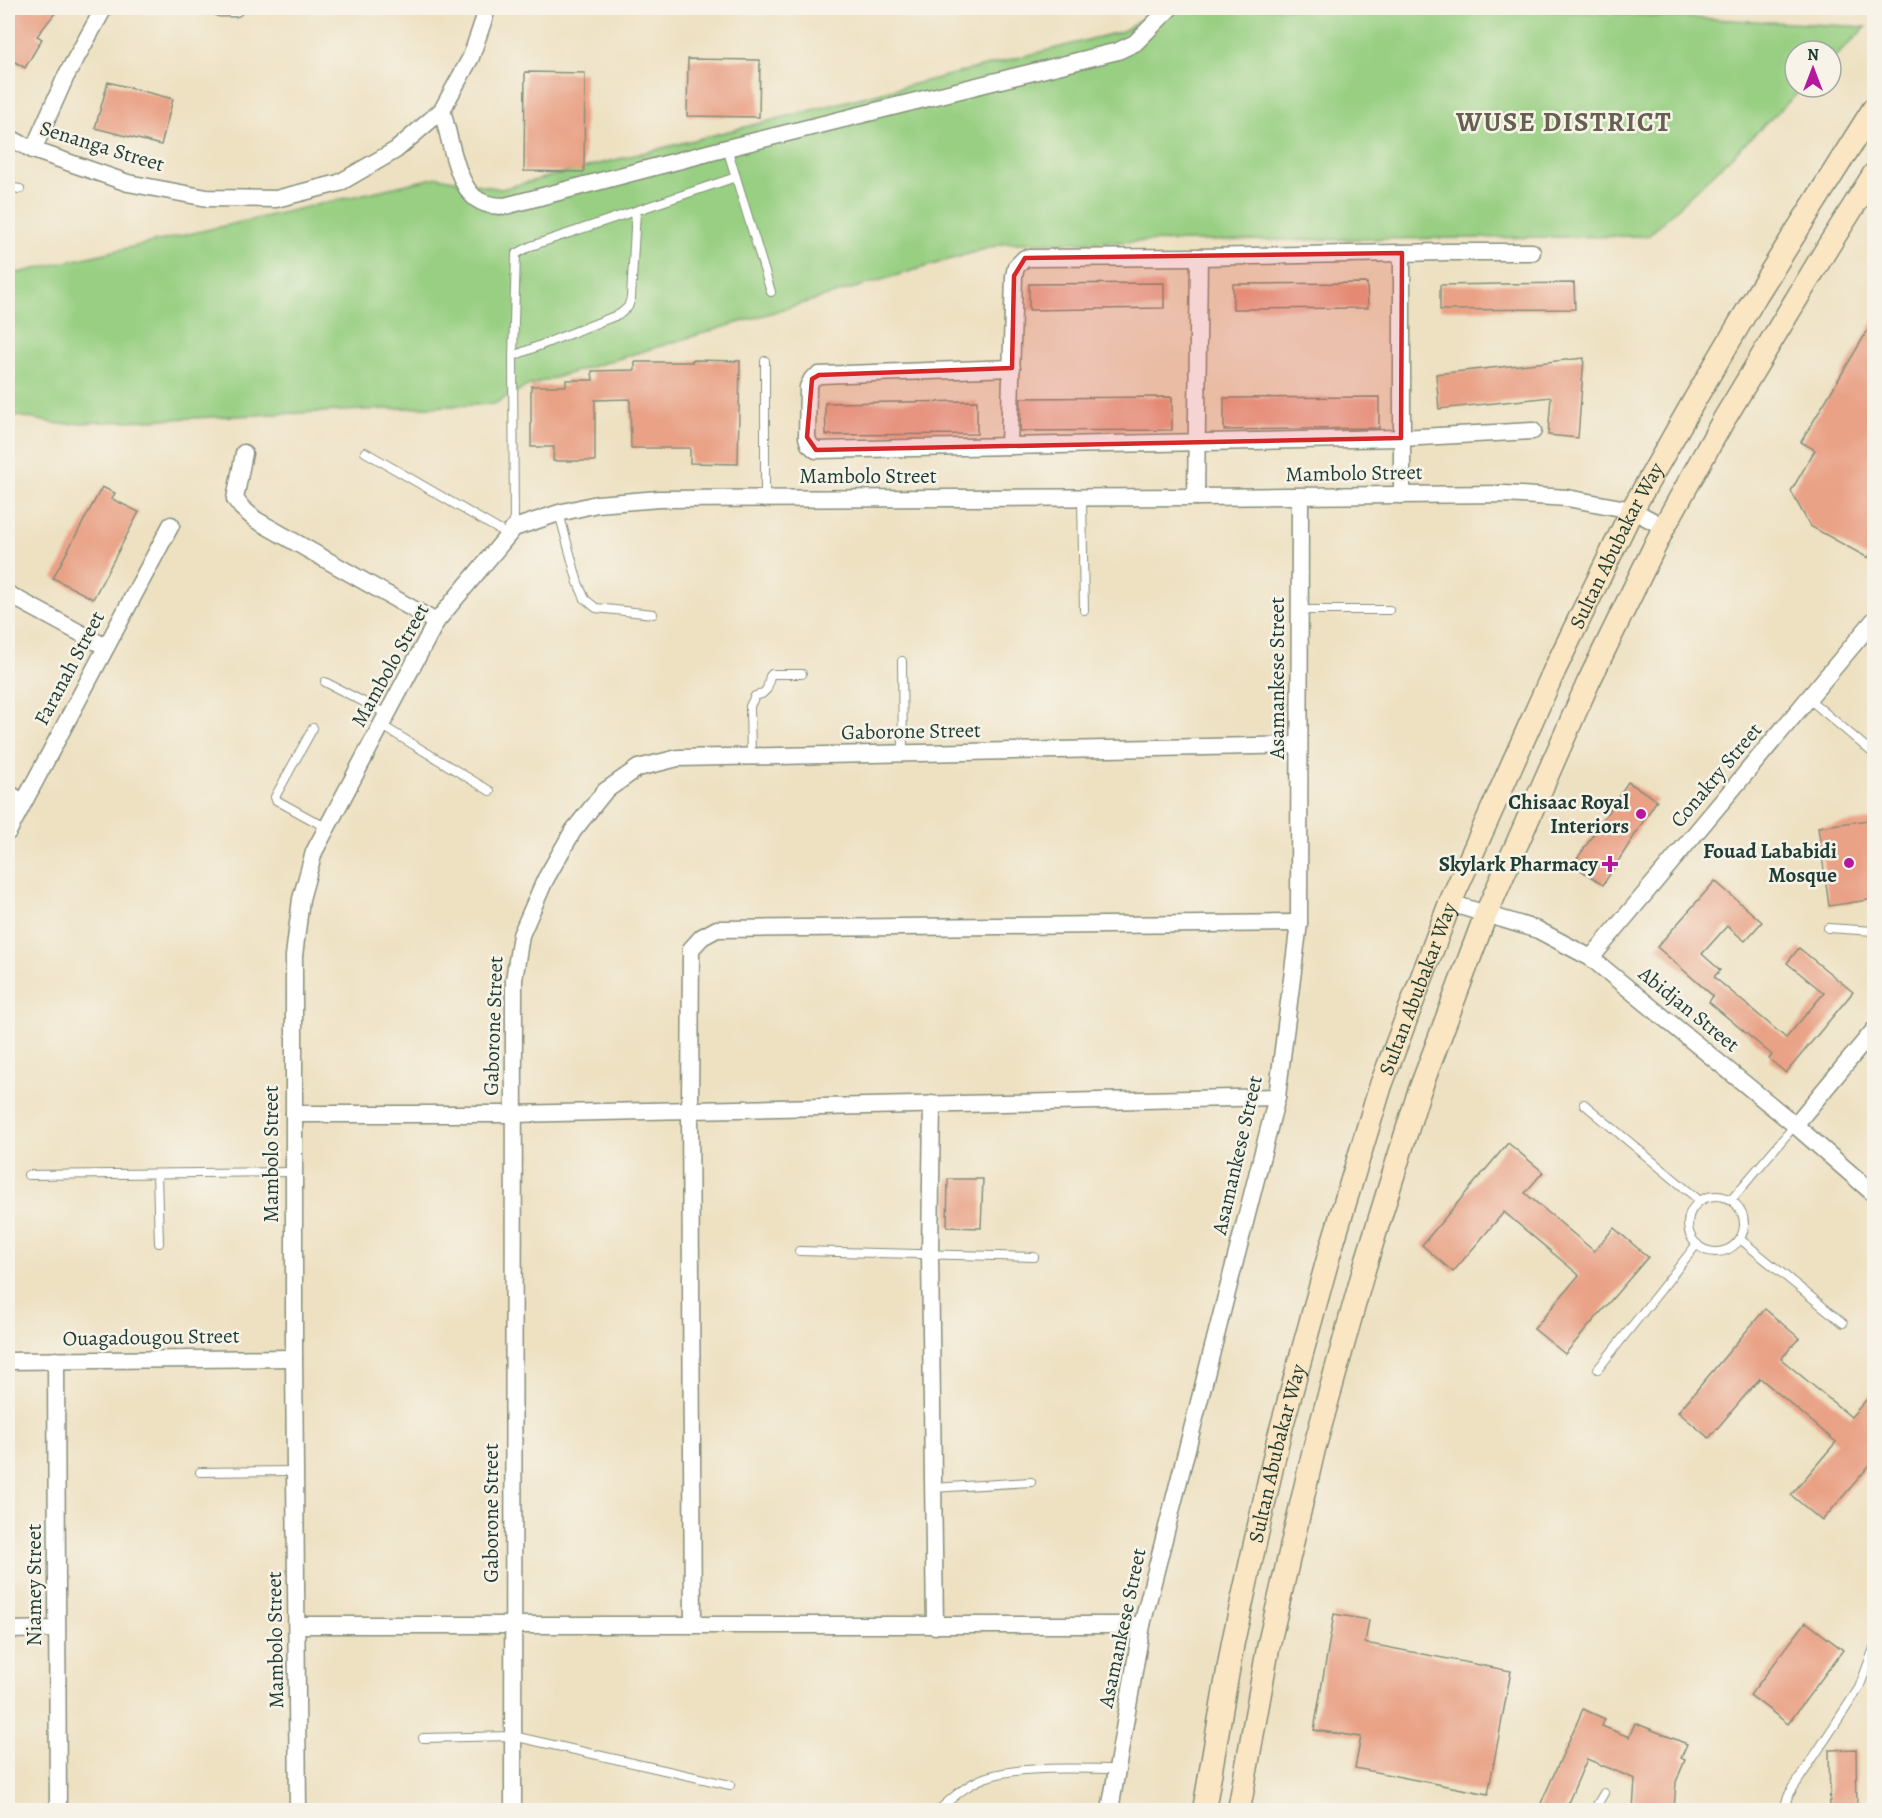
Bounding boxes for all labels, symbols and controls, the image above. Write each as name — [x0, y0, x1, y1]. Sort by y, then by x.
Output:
north arrow — [1783, 39, 1843, 99]
text: N — [1807, 44, 1819, 66]
district label: WUSE DISTRICT — [1455, 104, 1672, 140]
street label: Senanga Street — [36, 114, 168, 178]
street label: Sultan Abubakar Way — [1563, 457, 1670, 634]
street label: Mambolo Street — [1285, 458, 1423, 488]
street label: Mambolo Street — [799, 462, 937, 490]
street label: Asamankese Street — [1263, 597, 1291, 760]
street label: Mambolo Street — [344, 598, 436, 732]
street label: Faranah Street — [27, 606, 111, 730]
street label: Gaborone Street — [841, 716, 981, 746]
street label: Conakry Street — [1664, 717, 1768, 833]
place label: Chisaac Royal Interiors — [1508, 788, 1629, 840]
marker: Chisaac Royal Interiors — [1634, 807, 1648, 821]
place label: Fouad Lababidi Mosque — [1703, 837, 1837, 889]
place label: Skylark Pharmacy — [1439, 850, 1599, 878]
marker: Fouad Lababidi Mosque — [1842, 856, 1856, 870]
marker: Skylark Pharmacy — [1603, 857, 1617, 871]
street label: Sultan Abubakar Way — [1372, 898, 1463, 1079]
street label: Gaborone Street — [477, 956, 509, 1096]
street label: Abidjan Street — [1632, 959, 1745, 1058]
street label: Asamankese Street — [1205, 1073, 1269, 1238]
street label: Mambolo Street — [257, 1085, 285, 1223]
street label: Ouagadougou Street — [62, 1321, 240, 1353]
street label: Sultan Abubakar Way — [1242, 1360, 1312, 1546]
street label: Gaborone Street — [477, 1443, 505, 1583]
street label: Niamey Street — [20, 1524, 48, 1646]
street label: Asamankese Street — [1091, 1546, 1153, 1711]
street label: Mambolo Street — [260, 1571, 290, 1709]

